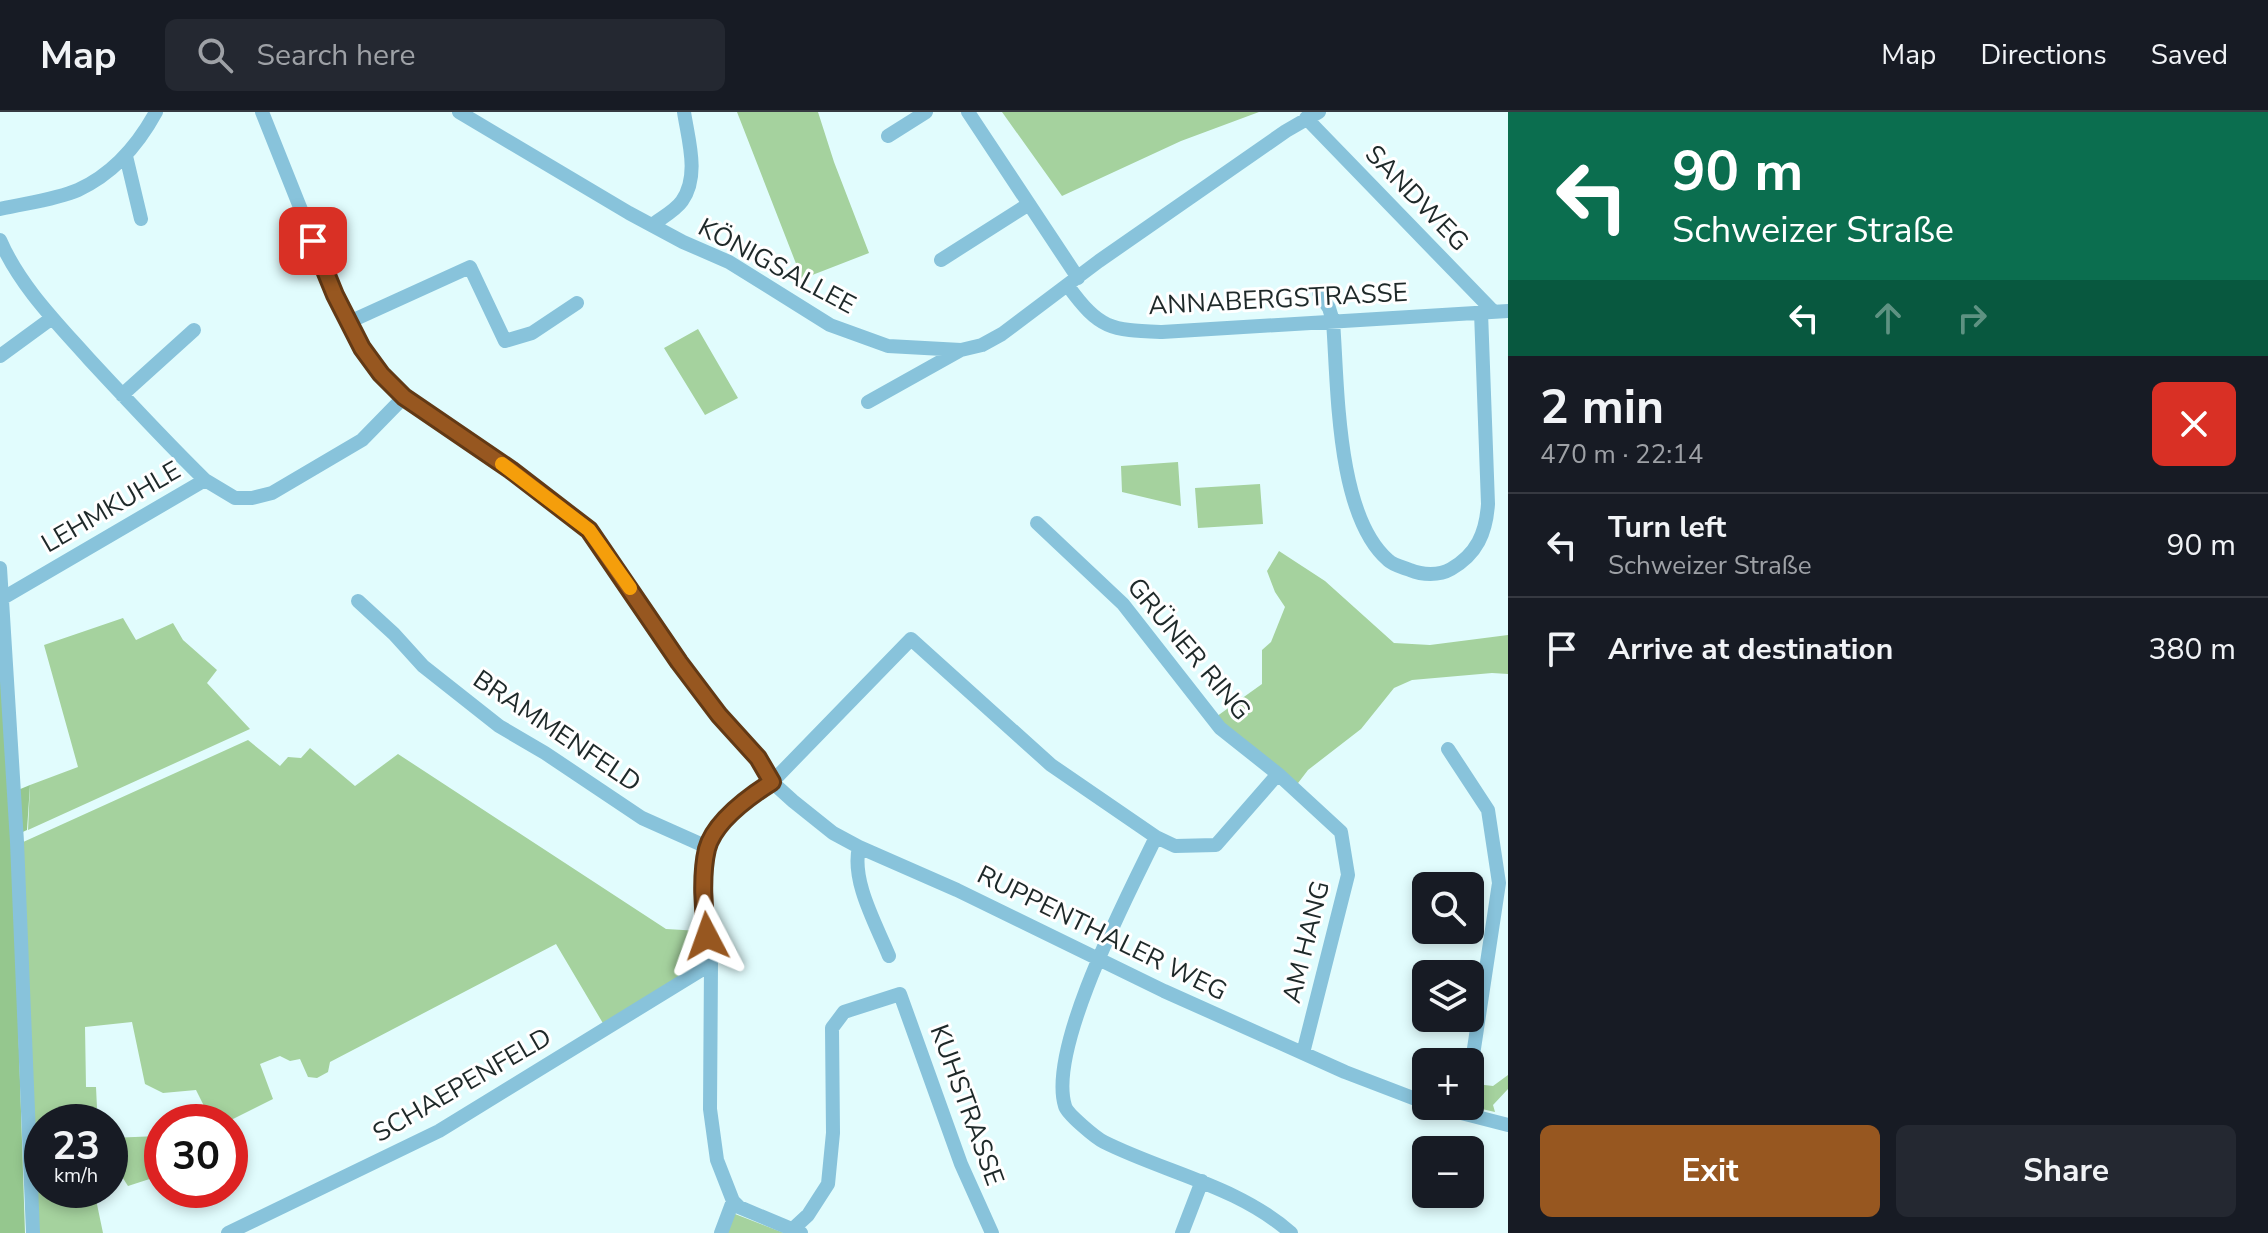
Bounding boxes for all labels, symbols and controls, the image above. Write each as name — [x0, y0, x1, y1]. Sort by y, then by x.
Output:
search box — [165, 19, 725, 91]
text: Map — [40, 30, 117, 81]
icon: search — [193, 33, 237, 77]
text: Search here — [257, 35, 416, 76]
text: Map — [1881, 36, 1936, 74]
text: Directions — [1980, 36, 2107, 74]
text: Saved — [2151, 36, 2228, 74]
text: 90 m — [1672, 133, 1803, 210]
street label: SANDWEG — [1357, 137, 1477, 259]
icon: left — [1540, 144, 1644, 248]
text: Schweizer Straße — [1672, 206, 1954, 255]
pin — [279, 207, 347, 275]
street label: KÖNIGSALLEE — [692, 210, 862, 322]
icon: arrive — [291, 219, 335, 263]
street label: ANNABERGSTRASSE — [1147, 275, 1409, 323]
icon: left — [1782, 296, 1826, 340]
icon: ahead — [1866, 296, 1910, 340]
icon: right — [1950, 296, 1994, 340]
text: 2 min — [1540, 374, 1664, 440]
button: close — [2152, 382, 2236, 466]
text: 470 m · 22:14 — [1540, 437, 1703, 472]
street label: LEHMKUHLE — [35, 453, 187, 561]
text: Turn left — [1608, 507, 1726, 548]
icon: left — [1540, 523, 1584, 567]
text: 90 m — [2167, 525, 2236, 566]
text: Schweizer Straße — [1608, 548, 1812, 583]
street label: GRÜNER RING — [1119, 570, 1259, 728]
icon: arrive — [1540, 627, 1584, 671]
text: Arrive at destination — [1608, 629, 1893, 670]
text: 380 m — [2149, 629, 2236, 670]
street label: BRAMMENFELD — [466, 662, 648, 800]
street label: RUPPENTHALER WEG — [971, 857, 1233, 1009]
map controls — [1412, 872, 1484, 1208]
button: search — [1412, 872, 1484, 944]
street label: AM HANG — [1274, 877, 1338, 1007]
position arrow — [665, 894, 749, 978]
button: layers — [1412, 960, 1484, 1032]
street label: SCHAEPENFELD — [366, 1020, 558, 1150]
street label: KUHSTRASSE — [922, 1020, 1012, 1190]
button: + — [1412, 1048, 1484, 1120]
speed limit sign: 30 — [144, 1104, 248, 1208]
text: 23 — [52, 1119, 100, 1173]
button: Exit — [1540, 1125, 1880, 1217]
button: Share — [1896, 1125, 2236, 1217]
button: − — [1412, 1136, 1484, 1208]
text: km/h — [54, 1162, 98, 1189]

